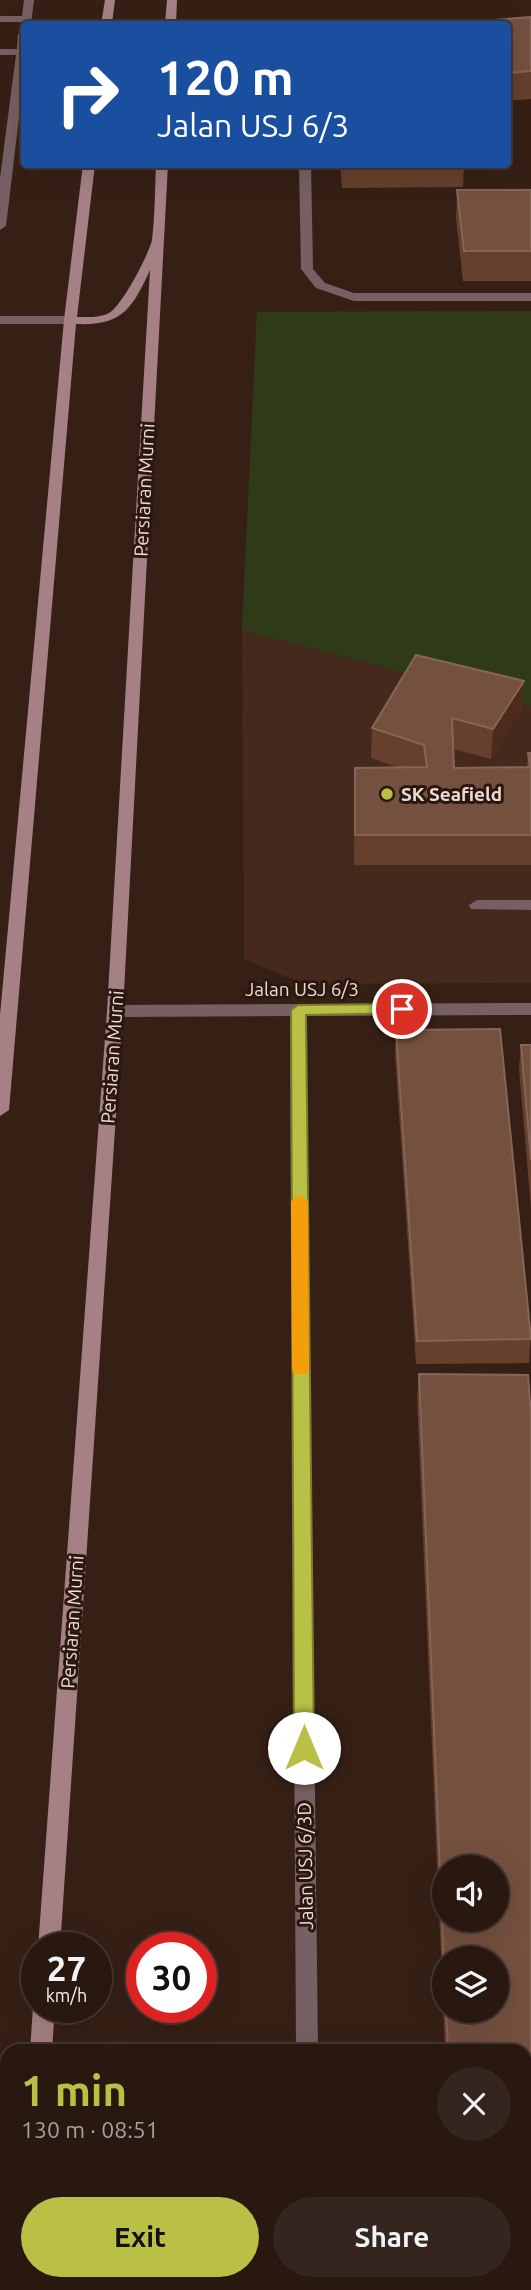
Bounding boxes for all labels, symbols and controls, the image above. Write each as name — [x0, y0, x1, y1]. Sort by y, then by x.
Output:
icon: right — [42, 49, 133, 140]
text: 120 m — [157, 49, 294, 104]
text: Jalan USJ 6/3 — [157, 107, 349, 143]
street label: Persiaran Murni — [130, 423, 158, 557]
place label: SK Seafield — [401, 783, 502, 805]
marker: SK Seafield — [379, 786, 395, 802]
street label: Jalan USJ 6/3 — [245, 978, 359, 1000]
pin — [372, 979, 432, 1039]
street label: Persiaran Murni — [96, 990, 128, 1124]
icon: arrive — [383, 990, 421, 1028]
street label: Persiaran Murni — [56, 1555, 88, 1689]
position arrow — [267, 1711, 341, 1785]
street label: Jalan USJ 6/3D — [293, 1802, 317, 1930]
map controls — [432, 1855, 509, 2023]
button: sound — [432, 1855, 509, 1932]
speed limit sign: 30 — [126, 1932, 217, 2023]
button: layers — [432, 1946, 509, 2023]
text: 27 — [47, 1948, 86, 1988]
text: km/h — [46, 1985, 87, 2005]
text: 1 min — [21, 2067, 127, 2114]
button: close — [437, 2067, 511, 2141]
text: 130 m · 08:51 — [21, 2117, 159, 2142]
button: Exit — [21, 2197, 259, 2277]
button: Share — [273, 2197, 511, 2277]

